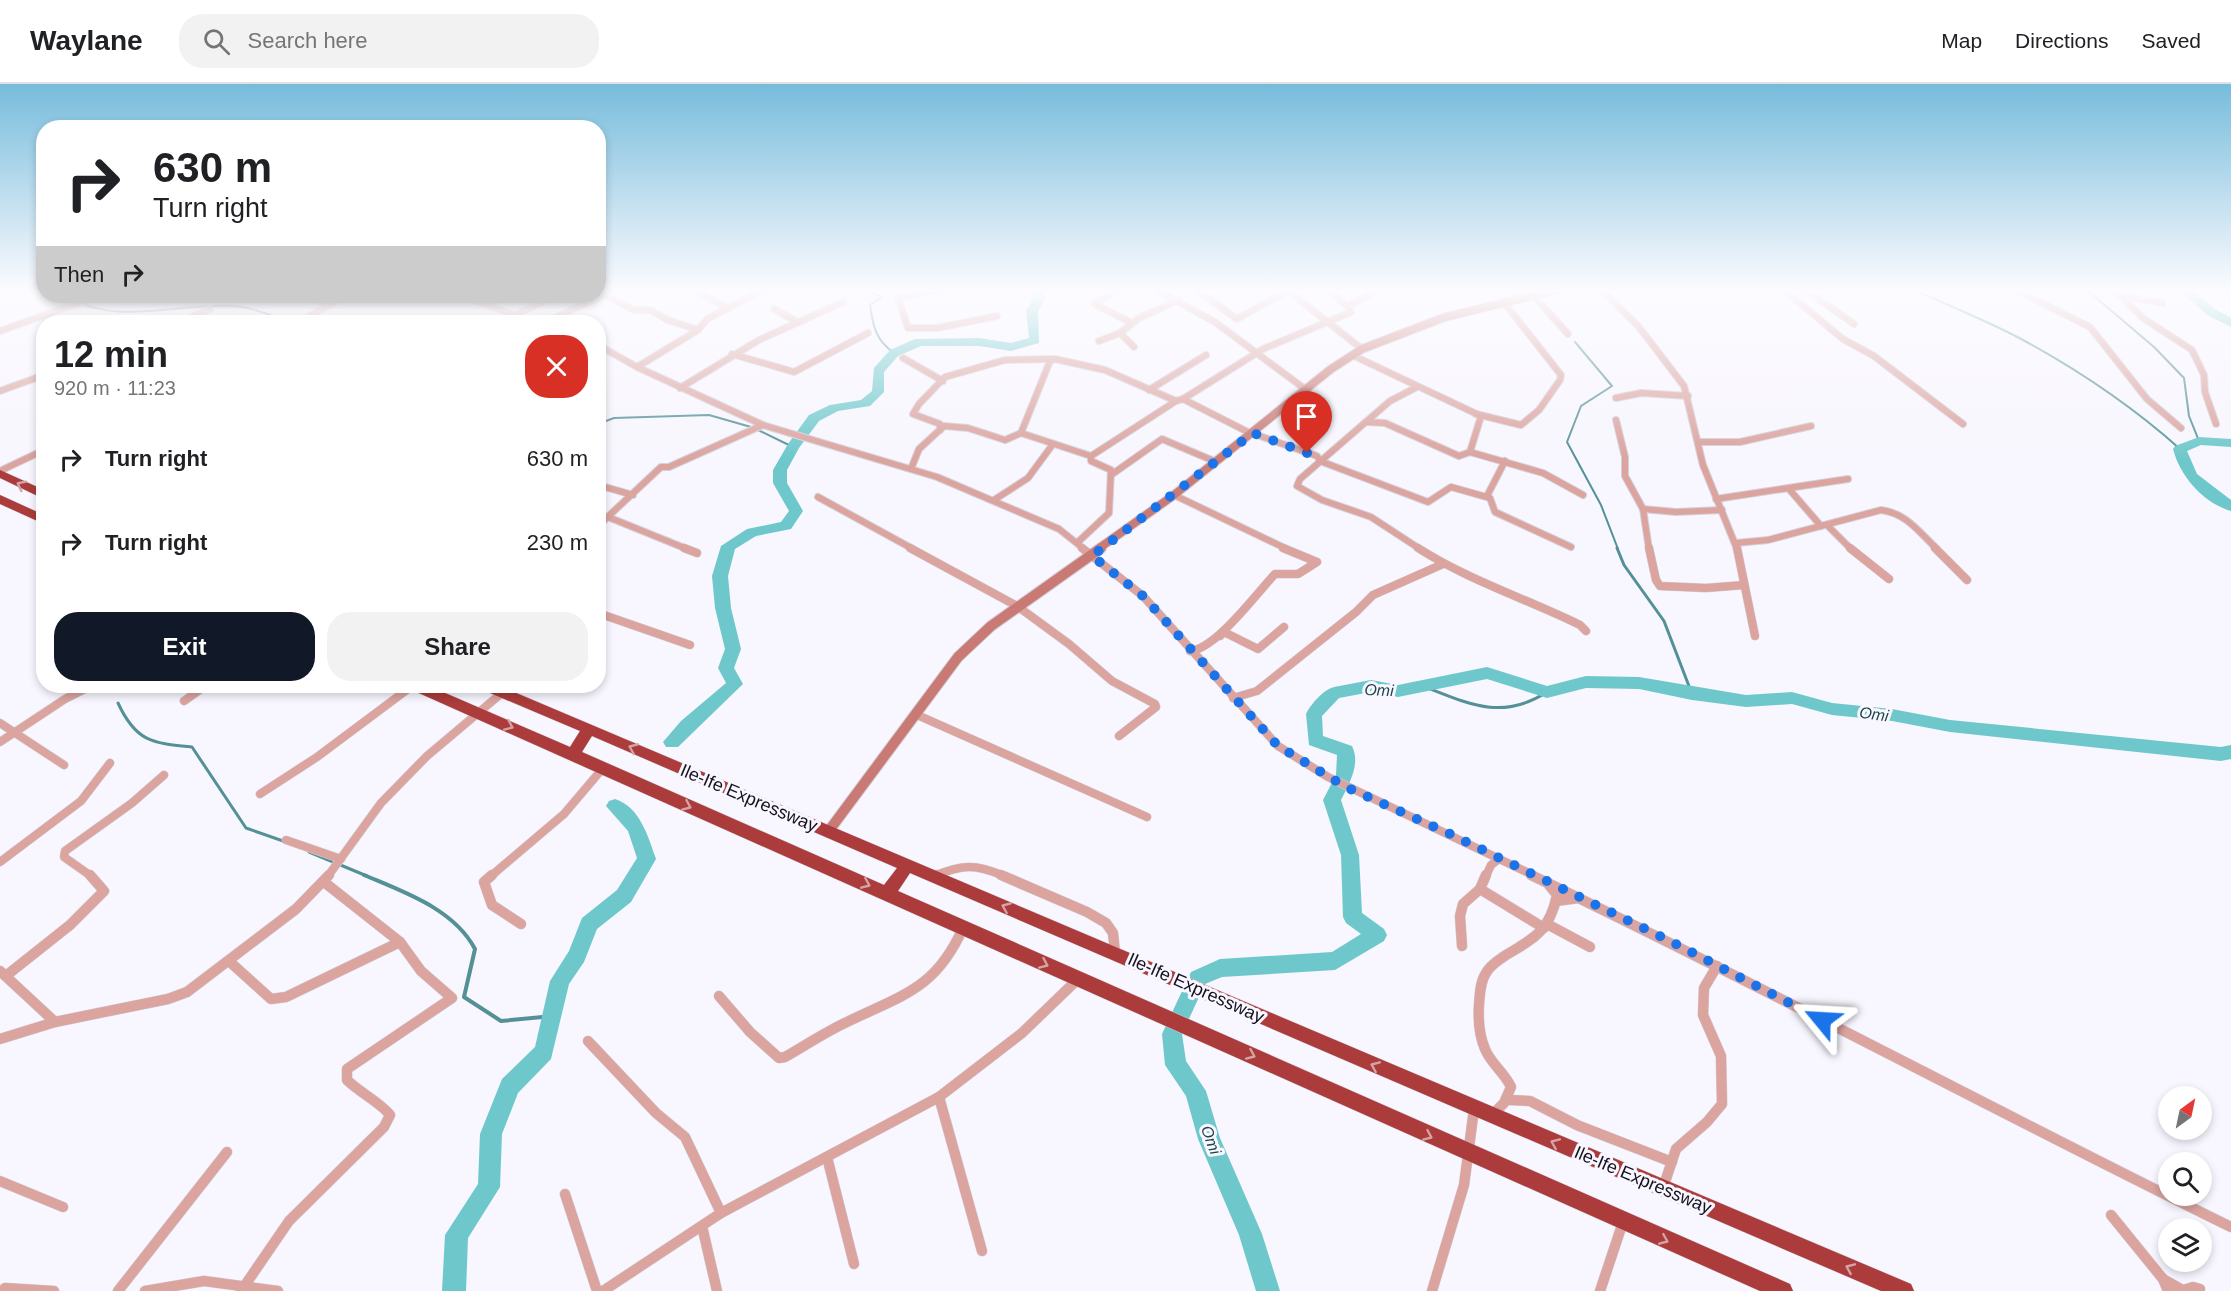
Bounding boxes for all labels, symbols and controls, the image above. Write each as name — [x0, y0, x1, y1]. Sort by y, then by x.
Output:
search box — [179, 14, 599, 68]
text: Waylane — [30, 25, 143, 56]
icon: search — [200, 25, 233, 58]
text: Search here — [248, 28, 367, 53]
text: Map — [1941, 29, 1982, 52]
text: Directions — [2015, 29, 2108, 52]
text: Saved — [2141, 29, 2201, 52]
icon: right — [54, 144, 132, 222]
text: 630 m — [153, 144, 272, 191]
text: Turn right — [153, 193, 268, 223]
icon: right — [116, 258, 149, 291]
text: Then — [54, 262, 104, 287]
text: 12 min — [54, 334, 168, 375]
button: close — [525, 335, 588, 398]
text: 920 m · 11:23 — [54, 377, 176, 399]
pin — [1281, 391, 1332, 453]
icon: arrive — [1290, 400, 1323, 433]
icon: right — [54, 443, 87, 476]
text: Turn right — [105, 446, 207, 471]
text: 630 m — [527, 446, 588, 471]
one-way arrow — [17, 481, 28, 492]
icon: right — [54, 527, 87, 560]
text: Turn right — [105, 530, 207, 555]
text: 230 m — [527, 530, 588, 555]
button: Exit — [54, 612, 315, 681]
button: Share — [327, 612, 588, 681]
water label: Omi — [1364, 681, 1394, 699]
water label: Omi — [1858, 704, 1890, 725]
one-way arrow — [503, 719, 514, 731]
one-way arrow — [629, 744, 640, 756]
street label: Ile-Ife Expressway — [677, 760, 821, 836]
one-way arrow — [681, 798, 692, 810]
one-way arrow — [859, 877, 870, 889]
one-way arrow — [1001, 902, 1012, 914]
street label: Ile-Ife Expressway — [1125, 949, 1267, 1027]
one-way arrow — [1037, 957, 1048, 969]
position arrow — [1790, 988, 1854, 1052]
one-way arrow — [1244, 1048, 1255, 1060]
one-way arrow — [1371, 1061, 1382, 1073]
north arrow — [2158, 1086, 2212, 1140]
map controls — [2158, 1086, 2212, 1272]
water label: Omi — [1198, 1123, 1224, 1157]
one-way arrow — [1422, 1128, 1433, 1140]
one-way arrow — [1550, 1138, 1561, 1150]
street label: Ile-Ife Expressway — [1571, 1142, 1715, 1218]
button: search — [2158, 1152, 2212, 1206]
button: layers — [2158, 1218, 2212, 1272]
one-way arrow — [1658, 1233, 1669, 1245]
one-way arrow — [1846, 1263, 1857, 1275]

